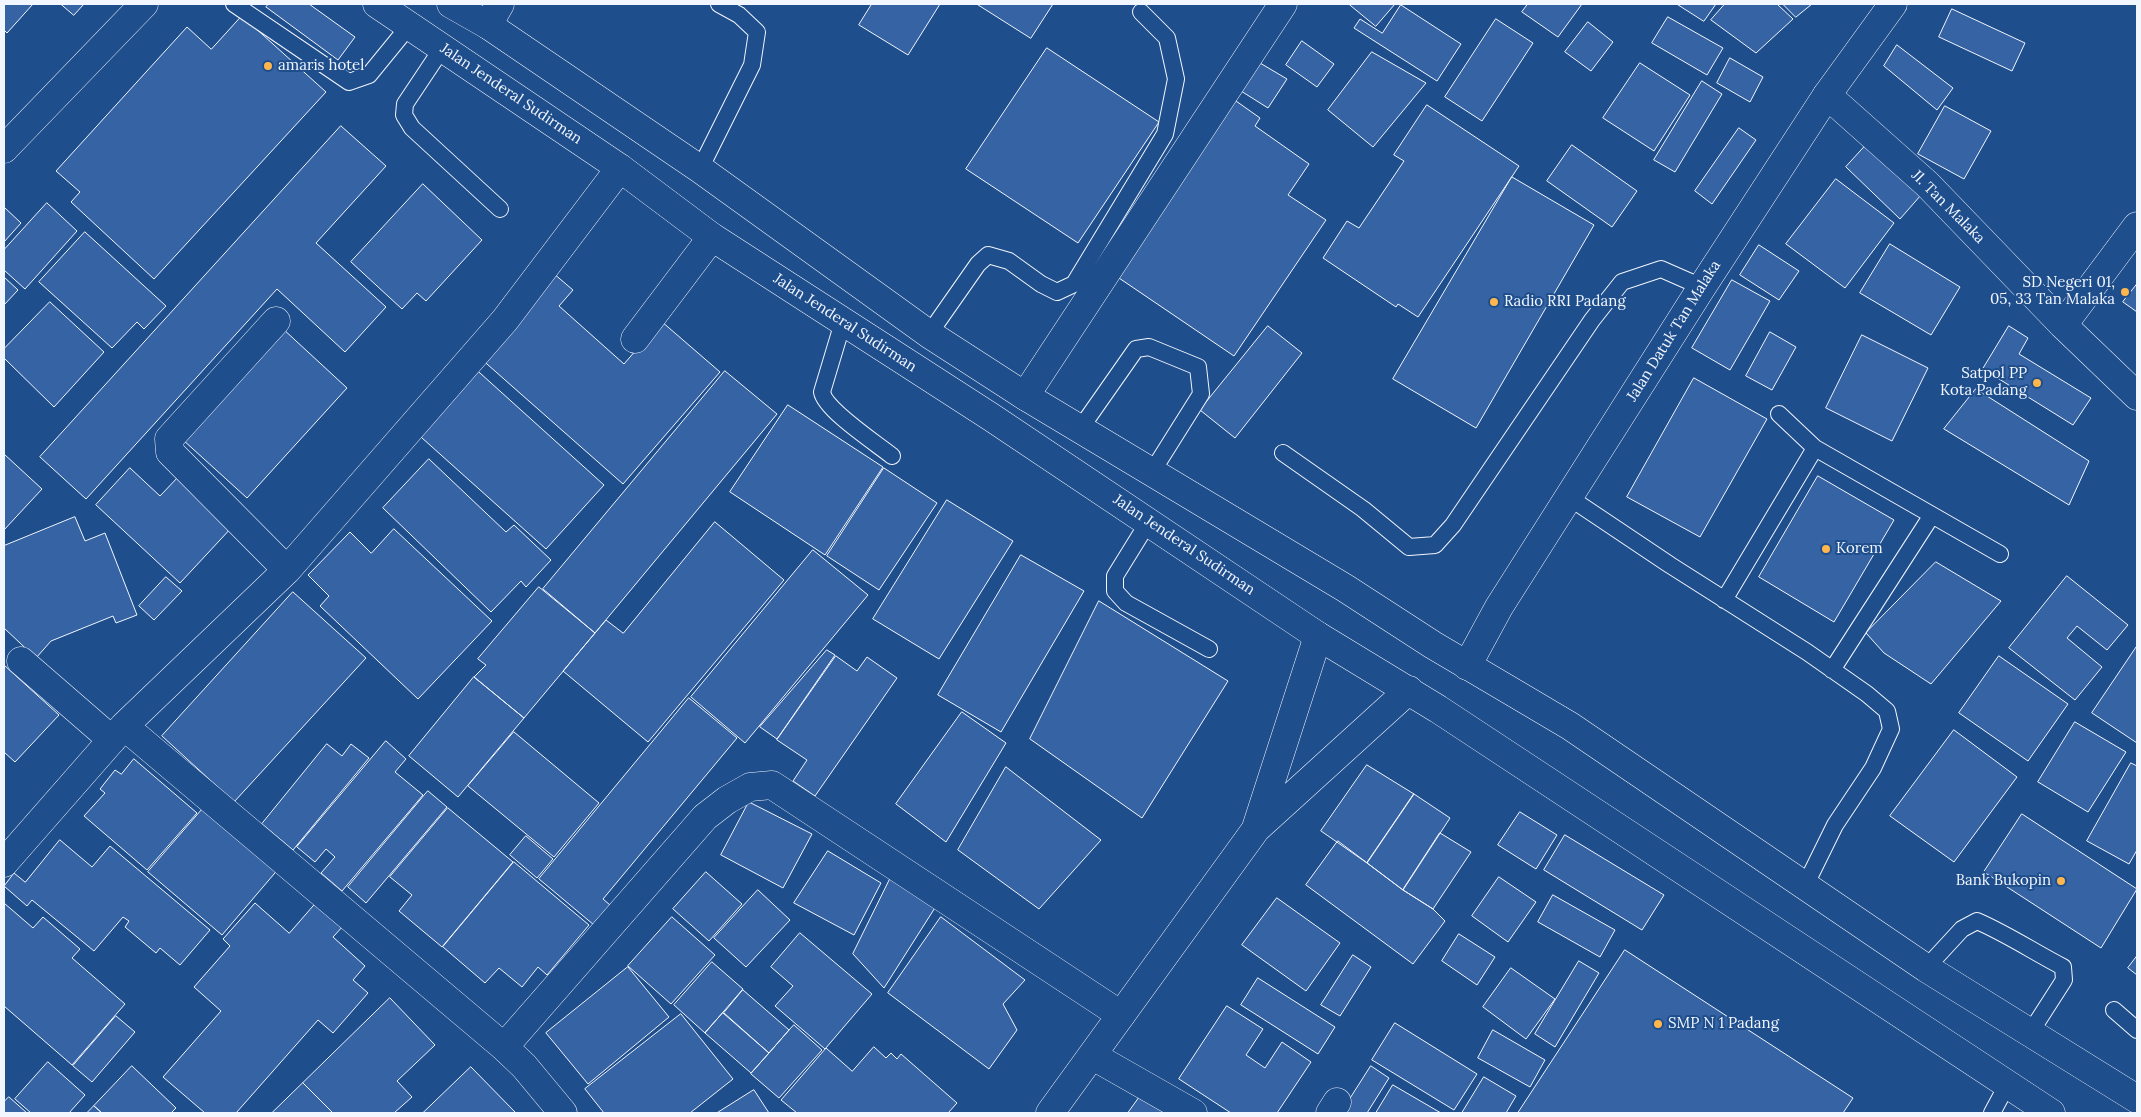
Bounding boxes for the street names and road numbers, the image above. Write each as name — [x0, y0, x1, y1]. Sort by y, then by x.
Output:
street label: Jalan Jenderal Sudirman — [437, 40, 585, 148]
street label: Jl. Tan Malaka — [1908, 167, 1988, 247]
street label: Jalan Datuk Tan Malaka — [1623, 257, 1725, 405]
street label: Jalan Jenderal Sudirman — [770, 270, 920, 376]
street label: Jalan Jenderal Sudirman — [1110, 491, 1258, 599]

